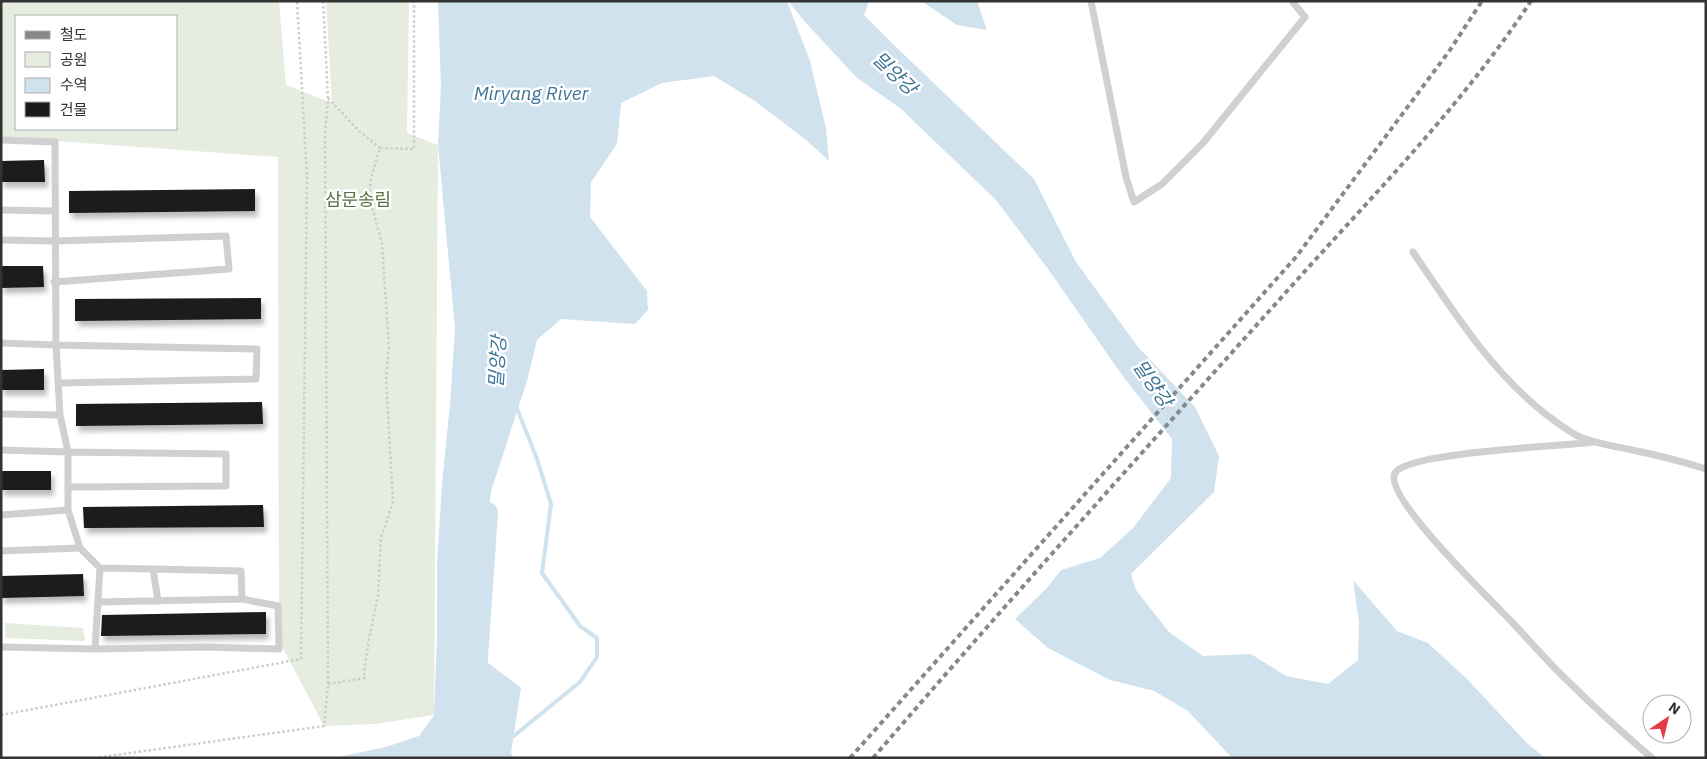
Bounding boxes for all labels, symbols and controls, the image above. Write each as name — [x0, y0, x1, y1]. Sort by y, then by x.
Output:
legend — [15, 15, 178, 130]
text: 철도 — [60, 25, 88, 44]
water label: 밀양강 — [868, 46, 924, 102]
text: 공원 — [60, 50, 88, 69]
text: 수역 — [60, 75, 88, 94]
water label: Miryang River — [474, 81, 589, 105]
text: 건물 — [60, 100, 88, 119]
park label: 삼문송림 — [325, 188, 391, 211]
water label: 밀양강 — [483, 332, 511, 389]
water label: 밀양강 — [1128, 355, 1179, 413]
north arrow — [1642, 694, 1692, 744]
text: N — [1665, 698, 1684, 719]

